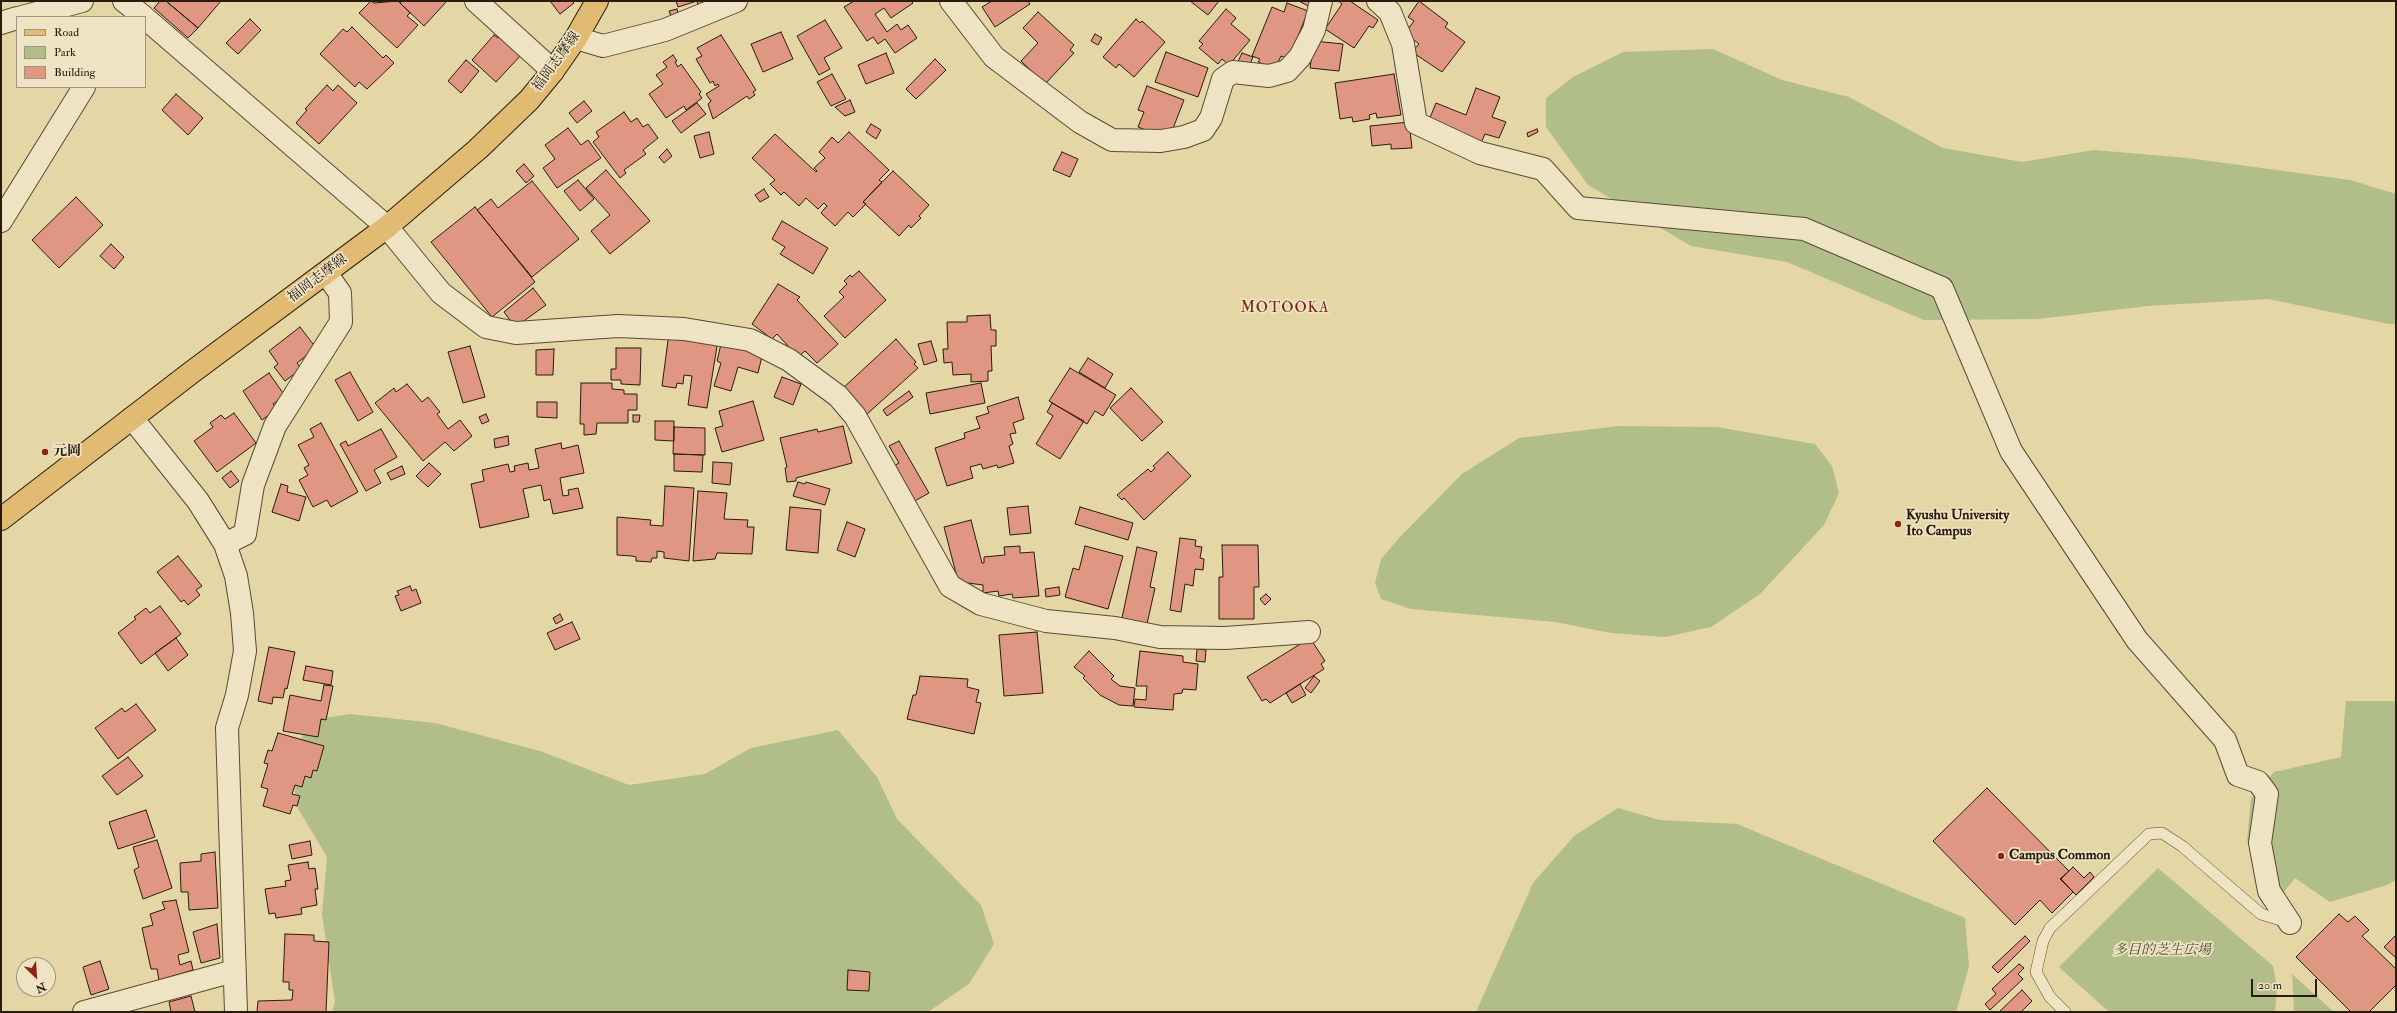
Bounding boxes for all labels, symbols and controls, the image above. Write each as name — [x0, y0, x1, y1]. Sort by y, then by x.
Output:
legend — [16, 16, 146, 88]
text: Road — [54, 25, 79, 40]
street label: 福岡志摩線 — [530, 29, 584, 95]
text: Park — [54, 45, 76, 60]
text: Building — [54, 65, 95, 80]
street label: 福岡志摩線 — [285, 251, 351, 307]
district label: MOTOOKA — [1240, 300, 1330, 318]
place label: 元岡 — [53, 444, 81, 460]
marker: 元岡 — [40, 447, 50, 457]
place label: Kyushu University Ito Campus — [1906, 508, 2009, 540]
marker: Kyushu University Ito Campus — [1893, 519, 1903, 529]
place label: Campus Common — [2009, 848, 2110, 864]
marker: Campus Common — [1996, 851, 2006, 861]
park label: 多目的芝生広場 — [2113, 943, 2211, 959]
north arrow — [16, 957, 56, 997]
scale bar — [2253, 971, 2319, 997]
text: 20 m — [2258, 978, 2282, 993]
text: N — [34, 979, 48, 995]

